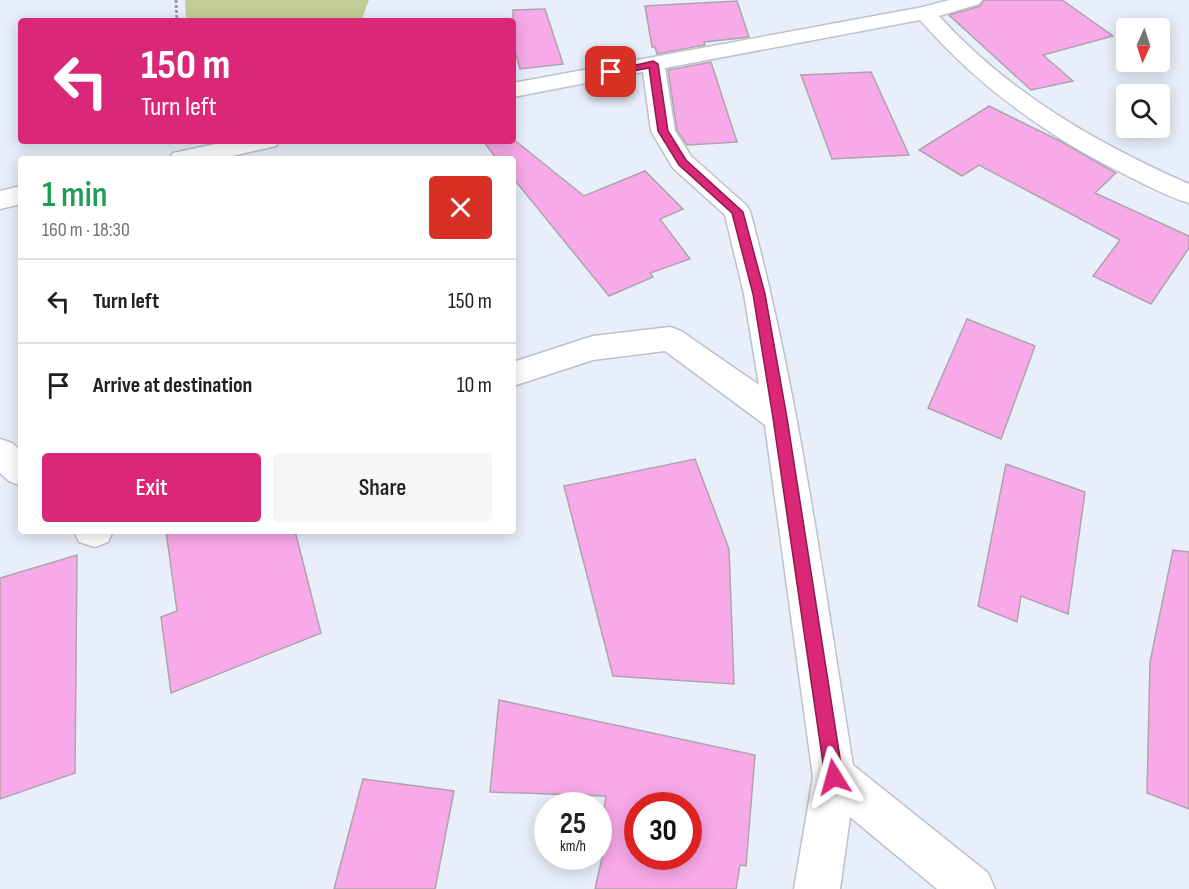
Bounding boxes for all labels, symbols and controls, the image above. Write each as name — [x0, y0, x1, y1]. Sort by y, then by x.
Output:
north arrow — [1116, 18, 1170, 72]
map controls — [1116, 18, 1170, 138]
text: 150 m — [141, 40, 230, 91]
icon: left — [42, 42, 120, 120]
pin — [585, 46, 636, 97]
icon: arrive — [594, 55, 627, 88]
button: search — [1116, 84, 1170, 138]
text: Turn left — [141, 91, 217, 123]
text: 1 min — [42, 174, 107, 217]
button: close — [429, 176, 492, 239]
text: 160 m · 18:30 — [42, 218, 130, 242]
icon: left — [42, 285, 75, 318]
text: Turn left — [93, 288, 159, 315]
text: 150 m — [448, 288, 492, 315]
icon: arrive — [42, 369, 75, 402]
text: Arrive at destination — [93, 372, 252, 399]
text: 10 m — [457, 372, 492, 399]
button: Exit — [42, 453, 261, 522]
button: Share — [273, 453, 492, 522]
position arrow — [802, 745, 866, 809]
speed limit sign: 30 — [624, 792, 702, 870]
text: 25 — [560, 806, 586, 842]
text: km/h — [560, 837, 586, 856]

